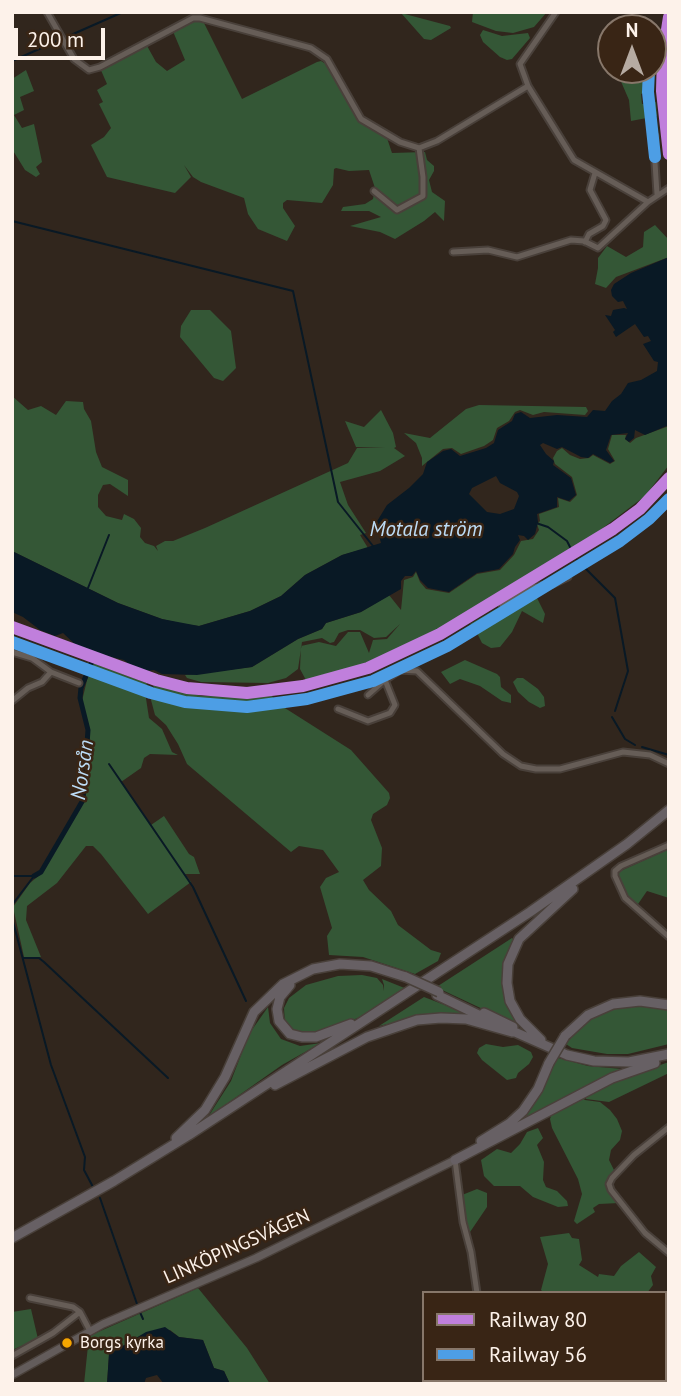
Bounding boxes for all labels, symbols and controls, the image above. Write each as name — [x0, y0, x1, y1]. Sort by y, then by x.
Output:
scale bar — [18, 14, 108, 58]
north arrow — [597, 14, 667, 84]
text: N — [626, 18, 638, 42]
text: 200 m — [27, 26, 84, 53]
water label: Motala ström — [370, 517, 482, 543]
water label: Norsån — [66, 738, 100, 802]
street label: LINKÖPINGSVÄGEN — [160, 1205, 314, 1289]
legend — [422, 1291, 667, 1382]
text: Railway 80 — [489, 1306, 587, 1333]
place label: Borgs kyrka — [80, 1333, 164, 1353]
marker: Borgs kyrka — [60, 1336, 74, 1350]
text: Railway 56 — [489, 1341, 587, 1368]

